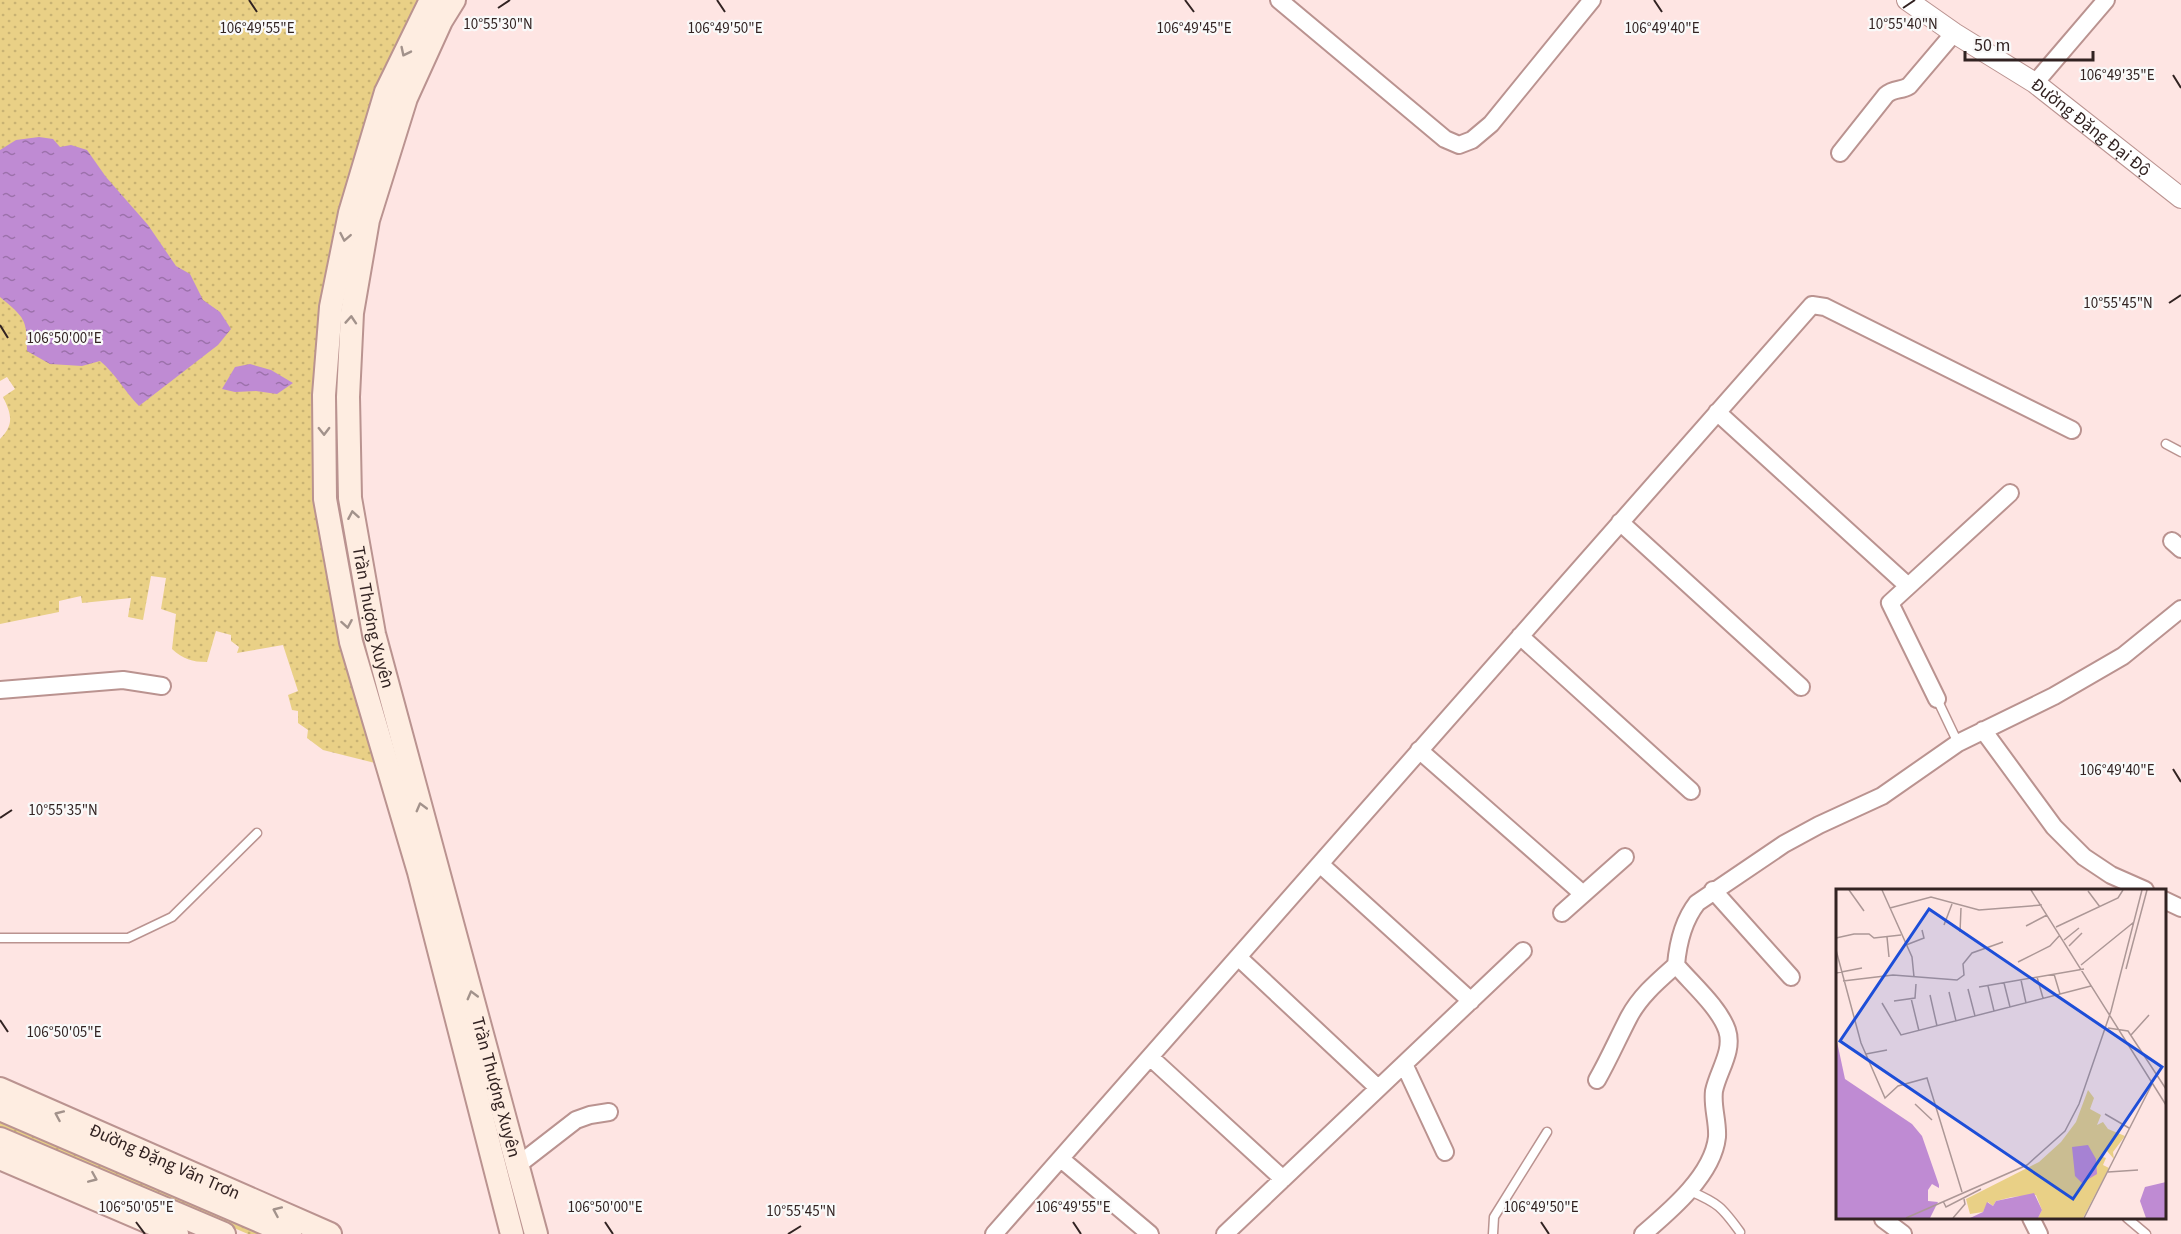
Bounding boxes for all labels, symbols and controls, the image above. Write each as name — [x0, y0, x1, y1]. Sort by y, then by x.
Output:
text: 10°55'30"N — [463, 14, 533, 35]
text: 10°55'40"N — [1868, 14, 1938, 35]
text: 106°49'55"E — [219, 18, 295, 39]
text: 106°49'50"E — [687, 18, 763, 39]
text: 106°49'45"E — [1156, 18, 1232, 39]
text: 106°49'40"E — [1624, 18, 1700, 39]
scale bar — [1965, 24, 2092, 62]
text: 50 m — [1974, 33, 2010, 58]
one-way arrow — [400, 46, 412, 57]
text: 106°49'35"E — [2079, 65, 2155, 86]
street label: Đường Đặng Đại Độ — [2026, 72, 2156, 183]
one-way arrow — [339, 232, 352, 242]
text: 10°55'45"N — [2083, 293, 2153, 314]
one-way arrow — [345, 316, 358, 325]
text: 106°50'00"E — [26, 328, 102, 349]
one-way arrow — [318, 426, 330, 435]
one-way arrow — [347, 510, 360, 520]
street label: Trần Thượng Xuyên — [346, 544, 400, 691]
one-way arrow — [340, 618, 353, 628]
text: 106°49'40"E — [2079, 760, 2155, 781]
text: 10°55'35"N — [28, 800, 98, 821]
one-way arrow — [416, 802, 428, 813]
inset map — [1836, 889, 2166, 1219]
one-way arrow — [467, 990, 479, 1001]
street label: Trần Thượng Xuyên — [465, 1014, 527, 1160]
text: 106°50'05"E — [26, 1022, 102, 1043]
one-way arrow — [55, 1111, 66, 1123]
street label: Đường Đặng Văn Trơn — [85, 1118, 244, 1206]
one-way arrow — [86, 1171, 97, 1183]
text: 106°50'05"E — [98, 1197, 174, 1218]
text: 106°50'00"E — [567, 1197, 643, 1218]
text: 106°49'55"E — [1035, 1197, 1111, 1218]
text: 106°49'50"E — [1503, 1197, 1579, 1218]
text: 10°55'45"N — [766, 1201, 836, 1222]
one-way arrow — [272, 1206, 283, 1218]

